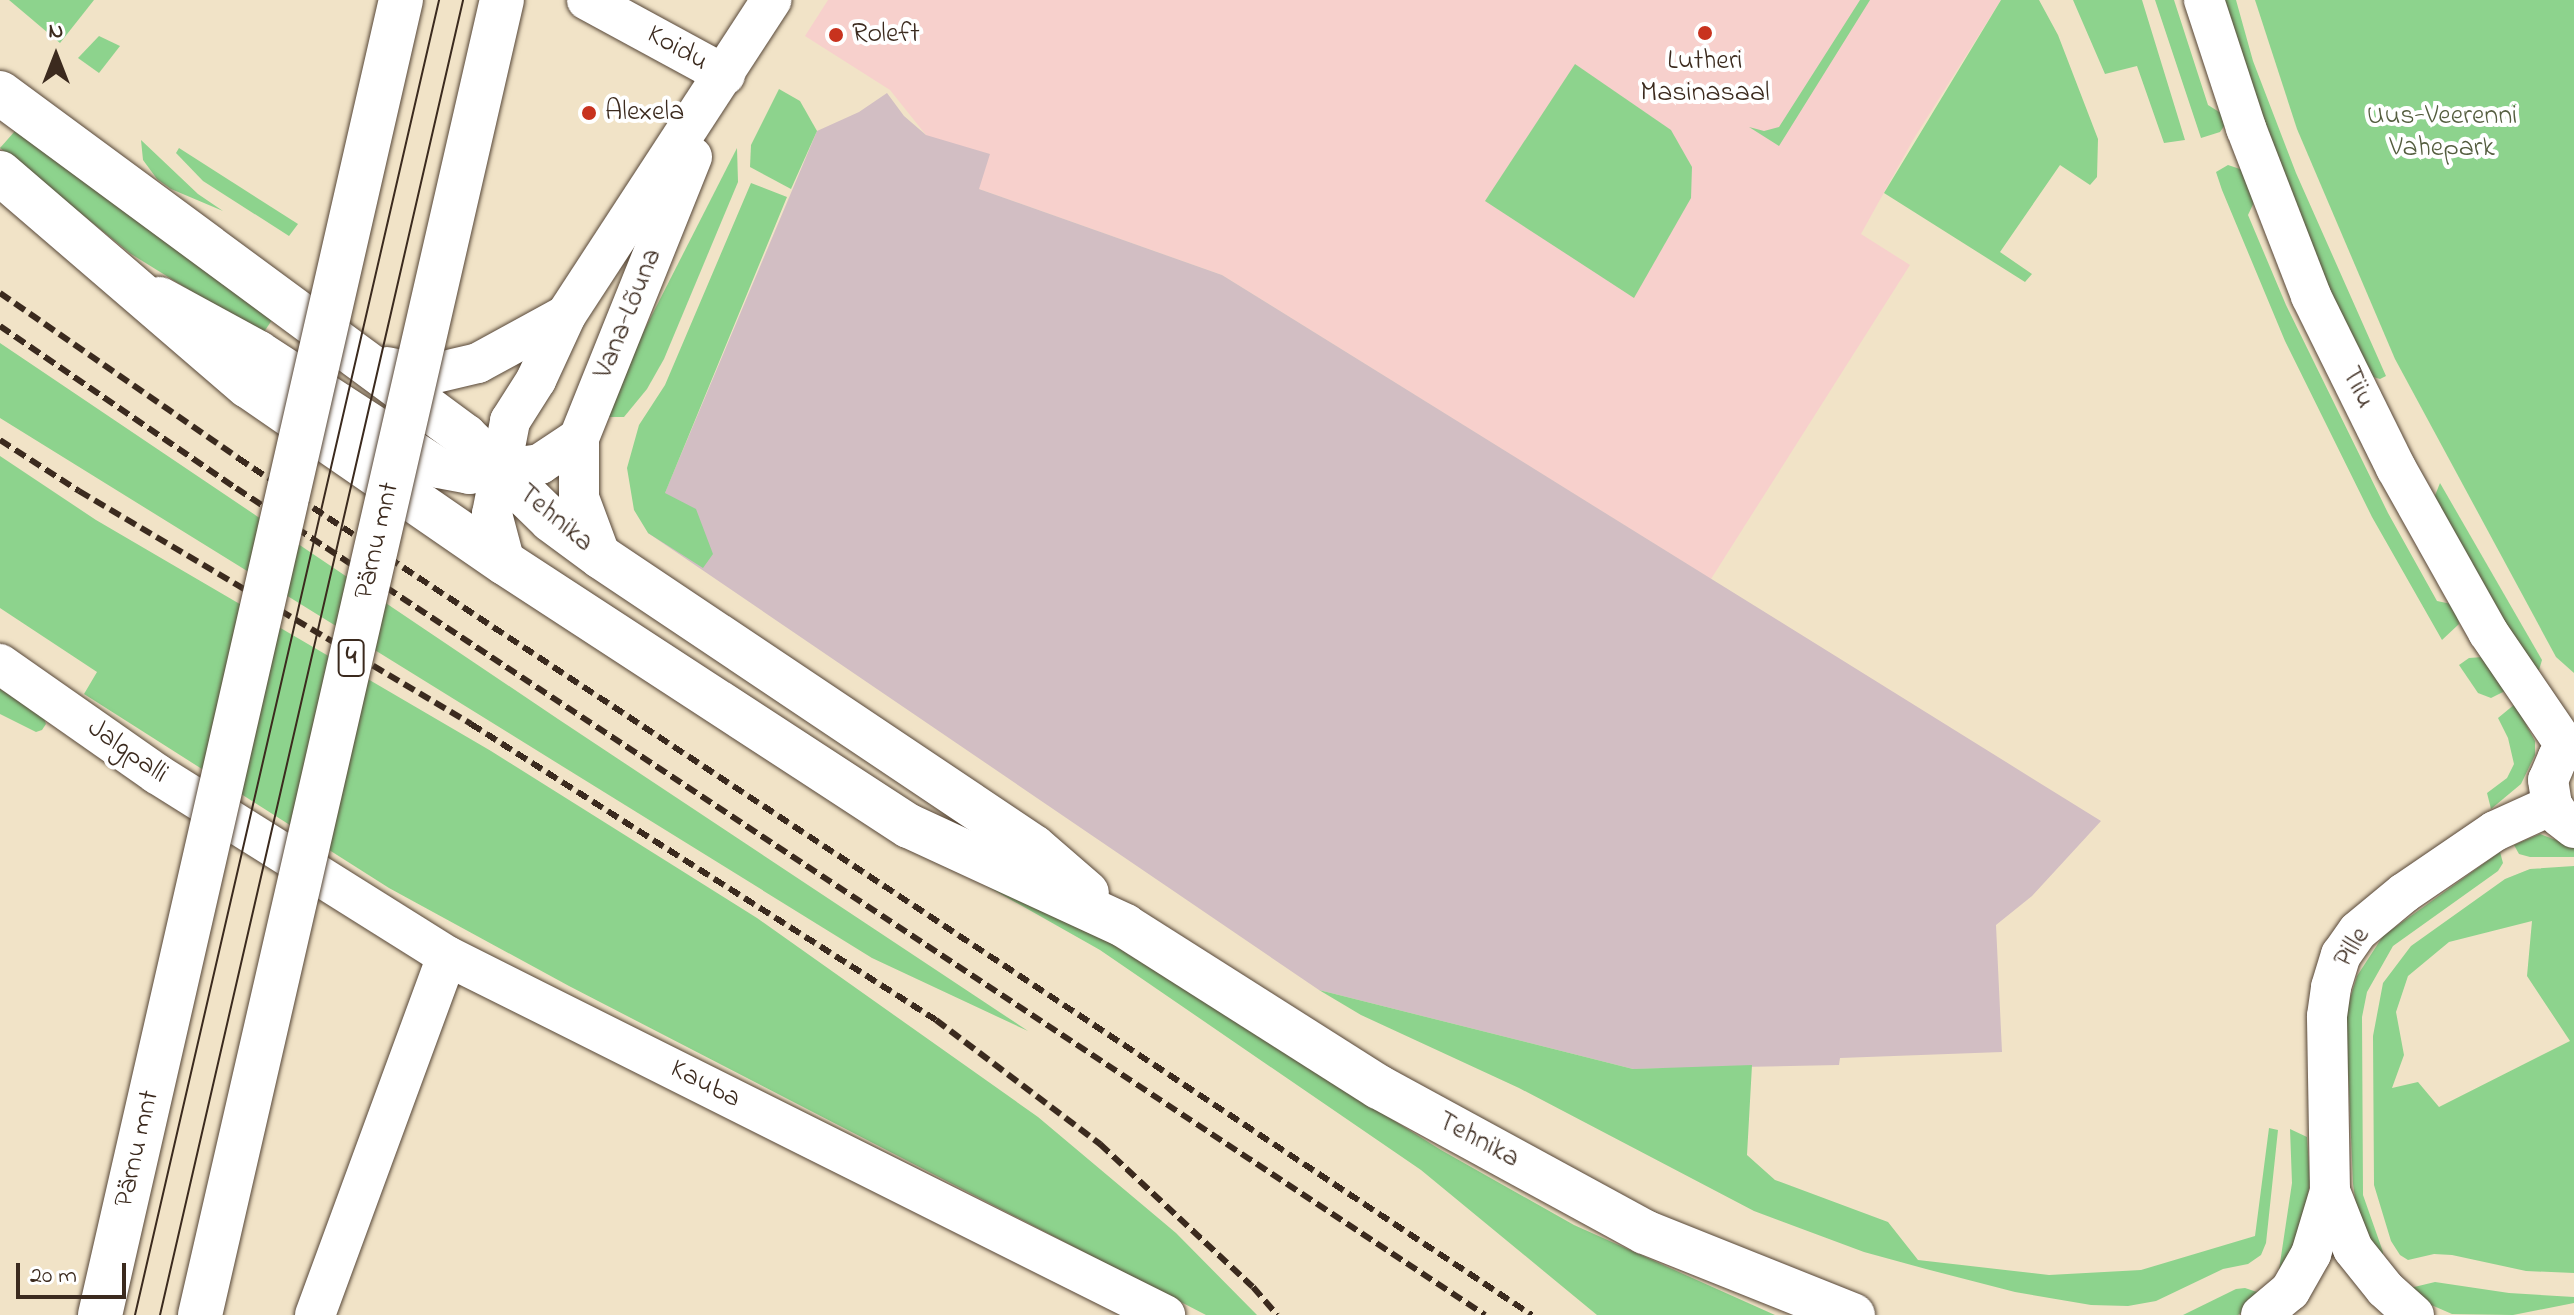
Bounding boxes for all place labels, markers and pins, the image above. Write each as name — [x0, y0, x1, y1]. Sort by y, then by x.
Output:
place label: Roleft — [852, 18, 920, 52]
marker: Lutheri Masinasaal — [1696, 24, 1714, 42]
marker: Roleft — [827, 26, 845, 44]
place label: Lutheri Masinasaal — [1640, 45, 1770, 111]
place label: Alexela — [605, 96, 684, 130]
marker: Alexela — [580, 104, 598, 122]

